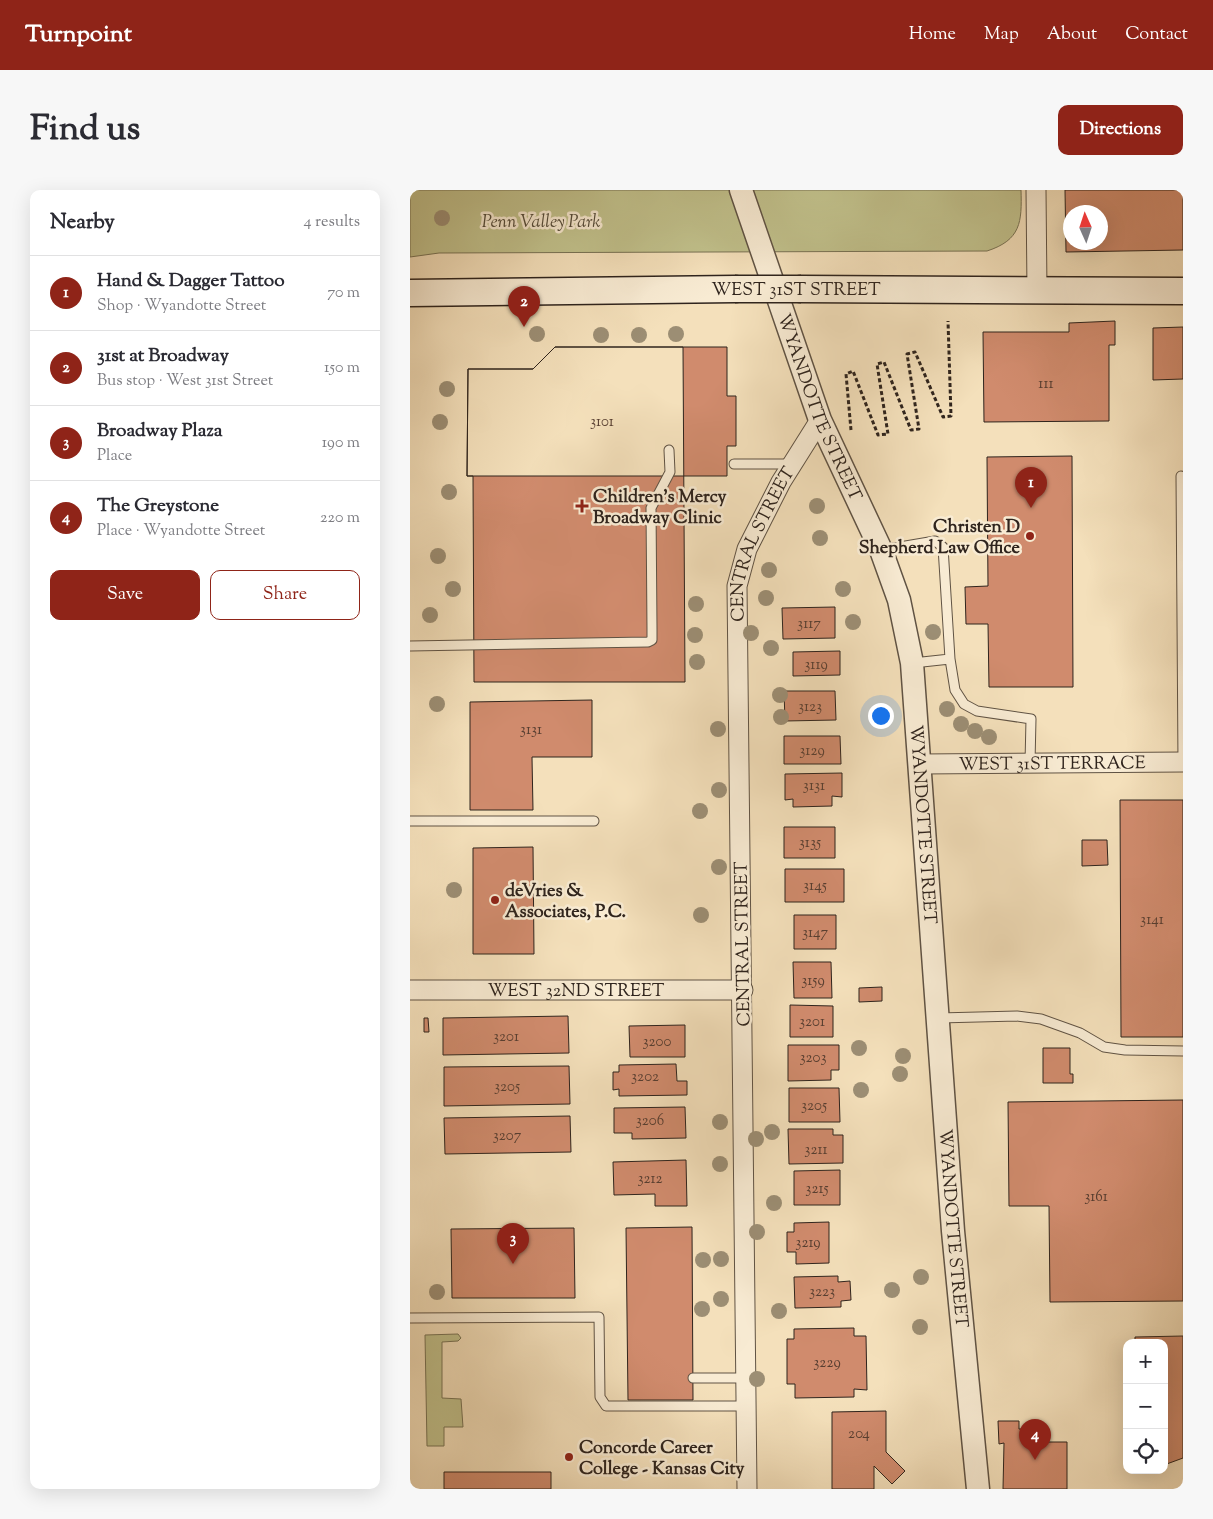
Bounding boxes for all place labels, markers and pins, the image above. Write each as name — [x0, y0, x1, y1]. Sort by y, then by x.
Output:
pin: 2 — [508, 286, 540, 327]
pin: 1 — [1015, 467, 1047, 508]
place label: Children's Mercy Broadway Clinic — [593, 485, 726, 532]
marker: Children's Mercy Broadway Clinic — [575, 499, 589, 513]
place label: Christen D Shepherd Law Office — [859, 515, 1021, 562]
marker: Christen D Shepherd Law Office — [1024, 530, 1036, 542]
place label: deVries & Associates, P.C. — [505, 879, 626, 926]
marker: deVries & Associates, P.C. — [489, 894, 501, 906]
pin: 3 — [497, 1223, 529, 1264]
pin: 4 — [1019, 1419, 1051, 1460]
place label: Concorde Career College - Kansas City — [579, 1436, 745, 1483]
marker: Concorde Career College - Kansas City — [563, 1451, 575, 1463]

